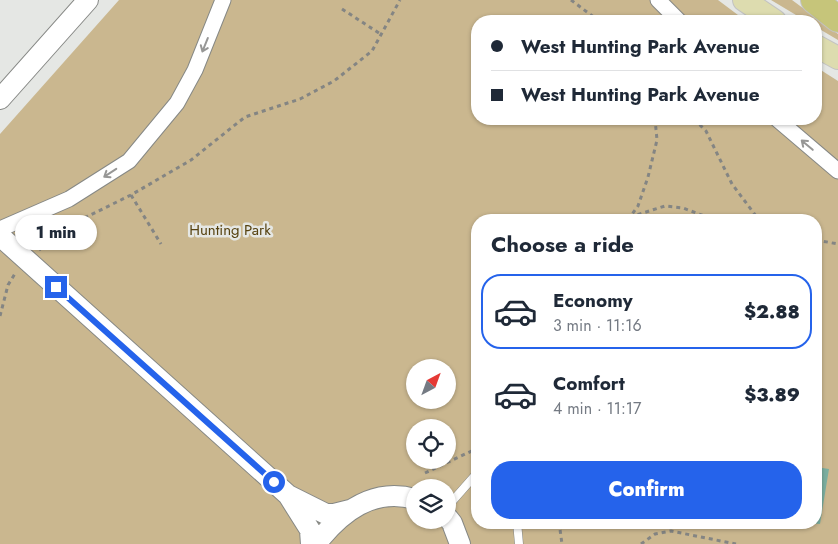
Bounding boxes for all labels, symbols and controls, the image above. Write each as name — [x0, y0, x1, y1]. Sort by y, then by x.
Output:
text: West Hunting Park Avenue — [521, 33, 760, 60]
one-way arrow — [199, 37, 209, 52]
text: West Hunting Park Avenue — [521, 81, 760, 108]
one-way arrow — [801, 140, 814, 151]
one-way arrow — [103, 169, 117, 179]
callout: 1 min — [15, 214, 97, 250]
park label: Hunting Park — [189, 219, 271, 241]
text: 1 min — [36, 221, 76, 244]
text: Choose a ride — [491, 228, 634, 260]
route end — [45, 276, 67, 298]
text: Economy — [553, 287, 633, 314]
icon: car — [493, 289, 538, 334]
text: $2.88 — [744, 298, 800, 325]
text: 3 min · 11:16 — [553, 314, 642, 337]
north arrow — [406, 359, 456, 409]
map controls — [406, 359, 456, 529]
text: Comfort — [553, 370, 625, 397]
icon: car — [493, 372, 538, 417]
text: $3.89 — [744, 381, 800, 408]
text: 4 min · 11:17 — [553, 397, 641, 420]
button: locate — [406, 419, 456, 469]
button: Confirm — [491, 461, 802, 519]
route start — [263, 471, 285, 493]
button: layers — [406, 479, 456, 529]

